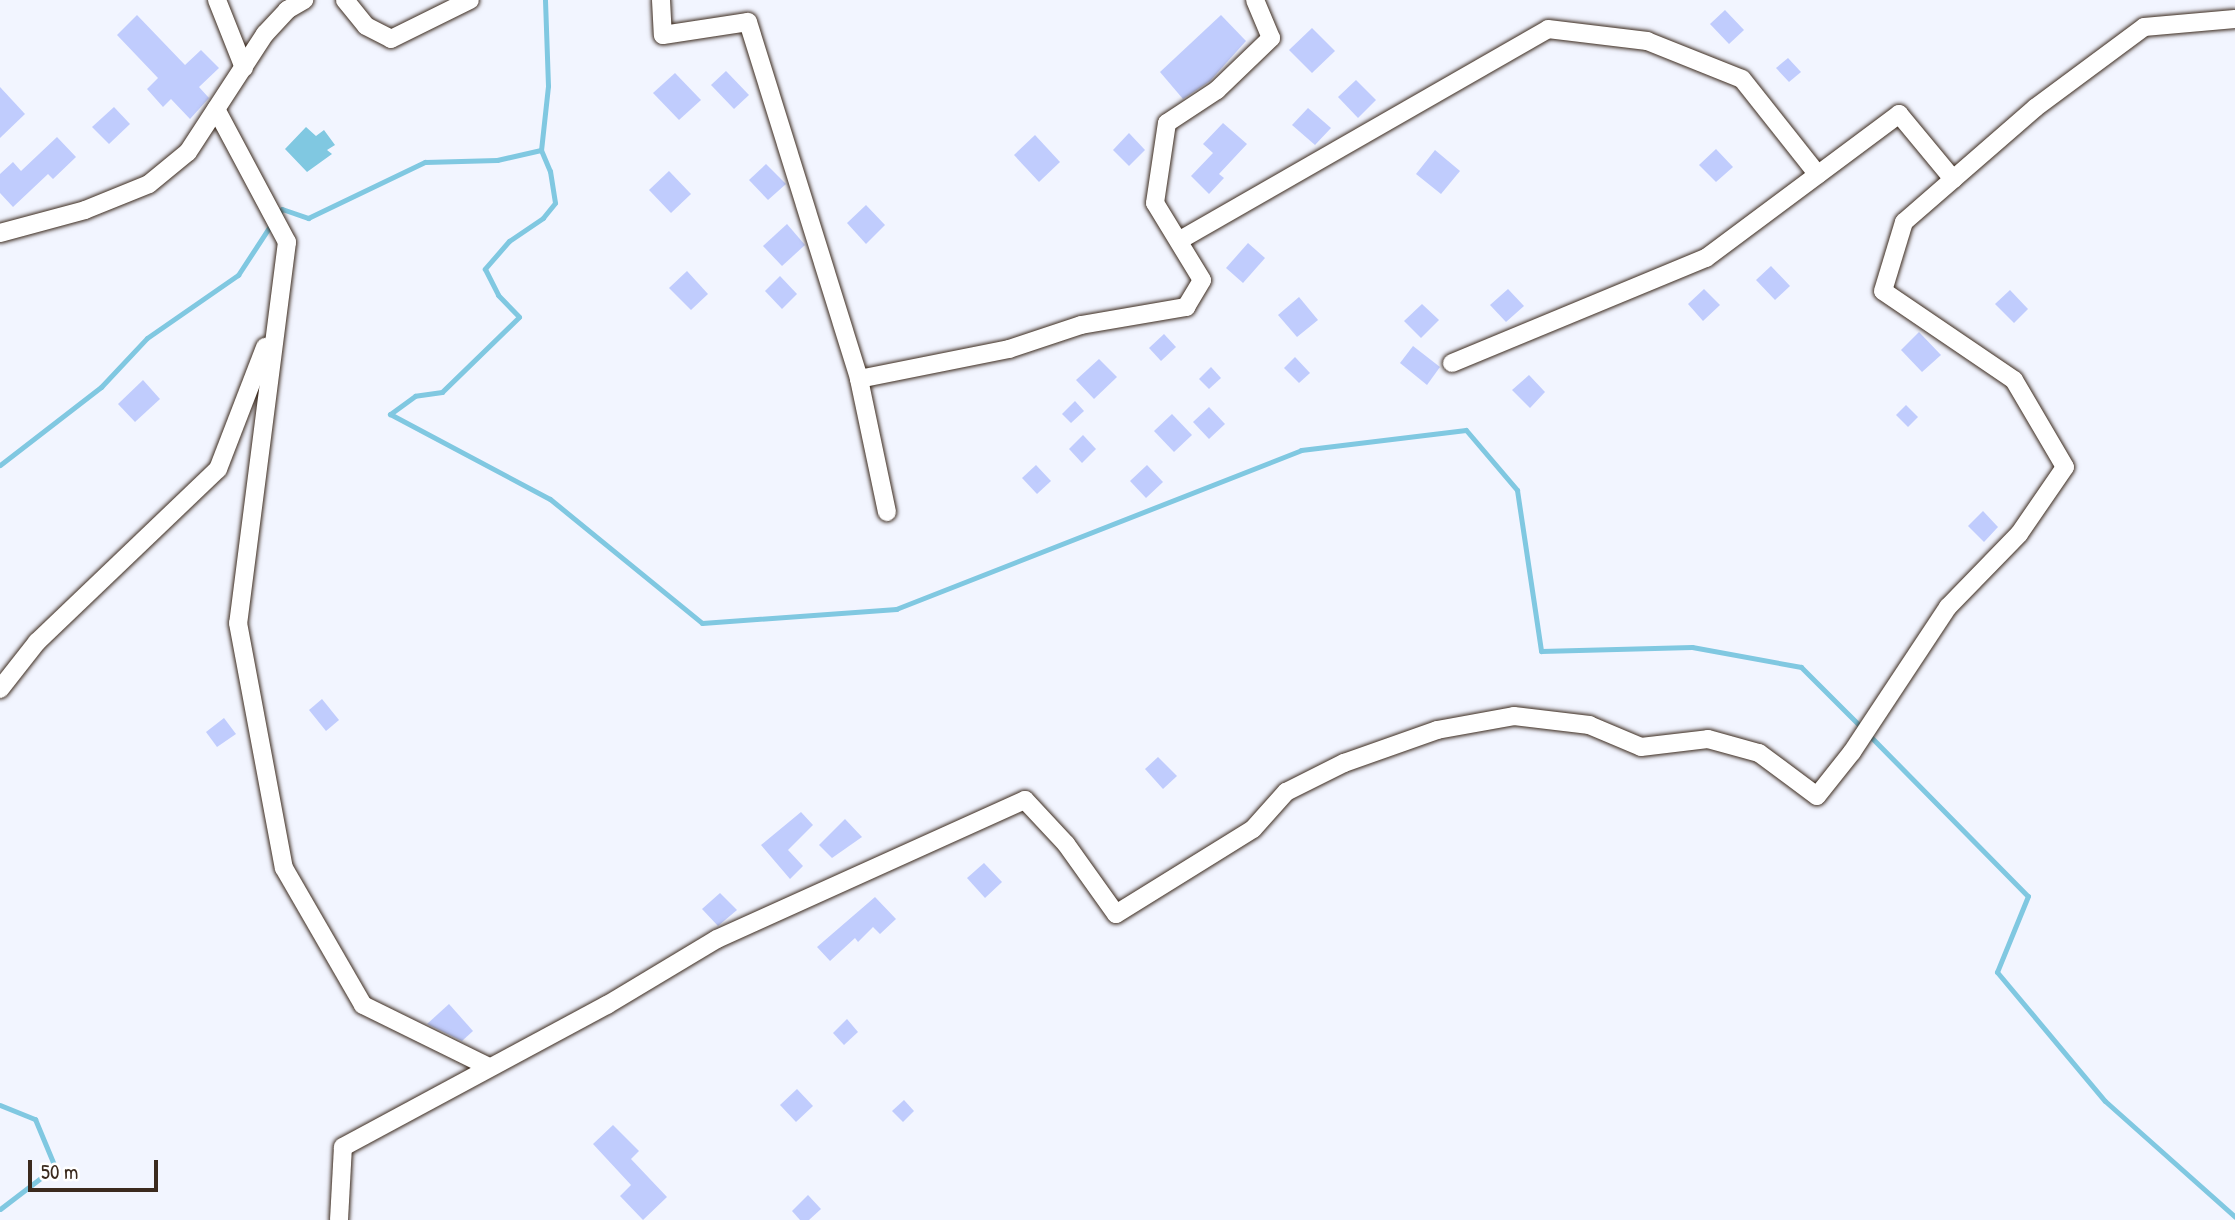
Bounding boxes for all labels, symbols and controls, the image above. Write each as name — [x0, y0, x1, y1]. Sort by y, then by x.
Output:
scale bar — [32, 1146, 161, 1190]
text: 50 m — [41, 1157, 78, 1186]

